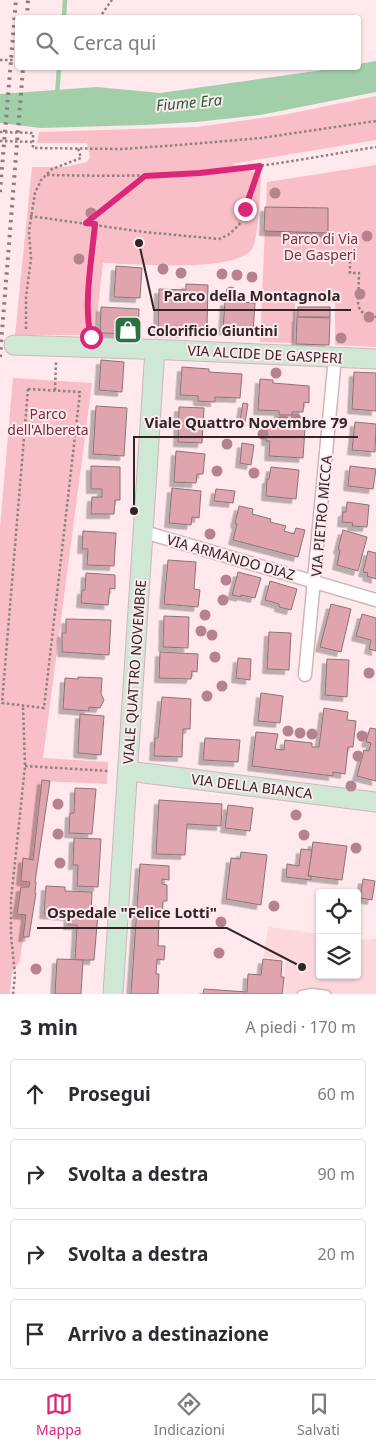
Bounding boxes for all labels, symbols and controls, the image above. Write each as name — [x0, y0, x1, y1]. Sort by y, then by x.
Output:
search box — [15, 15, 361, 70]
icon: search — [33, 29, 61, 57]
text: Cerca qui — [73, 30, 156, 56]
water label: Fiume Era — [155, 89, 223, 115]
route end — [234, 198, 257, 221]
park label: Parco di Via De Gasperi — [282, 229, 358, 264]
callout: Parco della Montagnola — [154, 280, 351, 310]
text: Parco della Montagnola — [164, 285, 340, 305]
shop icon: Colorificio Giuntini — [113, 315, 143, 345]
place label: Colorificio Giuntini — [147, 321, 278, 340]
route start — [80, 326, 103, 349]
street label: VIA ALCIDE DE GASPERI — [187, 340, 343, 368]
park label: Parco dell'Albereta — [7, 404, 89, 439]
callout: Viale Quattro Novembre 79 — [134, 407, 358, 437]
text: Viale Quattro Novembre 79 — [144, 412, 348, 432]
street label: VIA PIETRO MICCA — [306, 455, 336, 577]
street label: VIA ARMANDO DIAZ — [165, 530, 297, 584]
street label: VIALE QUATTRO NOVEMBRE — [118, 579, 150, 765]
street label: VIA DELLA BIANCA — [190, 769, 314, 803]
map controls — [316, 889, 361, 979]
button: locate — [316, 889, 361, 934]
callout: Ospedale "Felice Lotti" — [37, 898, 227, 928]
text: Ospedale "Felice Lotti" — [47, 902, 217, 922]
button: layers — [316, 934, 361, 979]
text: 3 min — [20, 1013, 78, 1041]
text: A piedi · 170 m — [245, 1016, 356, 1038]
icon: ahead — [21, 1080, 49, 1108]
text: Prosegui — [68, 1081, 151, 1107]
text: 60 m — [318, 1083, 355, 1105]
icon: right — [21, 1160, 49, 1188]
text: Svolta a destra — [68, 1161, 208, 1187]
text: 90 m — [318, 1163, 355, 1185]
icon: right — [21, 1240, 49, 1268]
text: Svolta a destra — [68, 1241, 208, 1267]
text: 20 m — [318, 1243, 355, 1265]
icon: arrive — [21, 1320, 49, 1348]
text: Arrivo a destinazione — [68, 1321, 269, 1347]
tab: Mappa — [36, 1390, 82, 1439]
tab: Indicazioni — [154, 1390, 225, 1439]
tab: Salvati — [297, 1390, 340, 1439]

